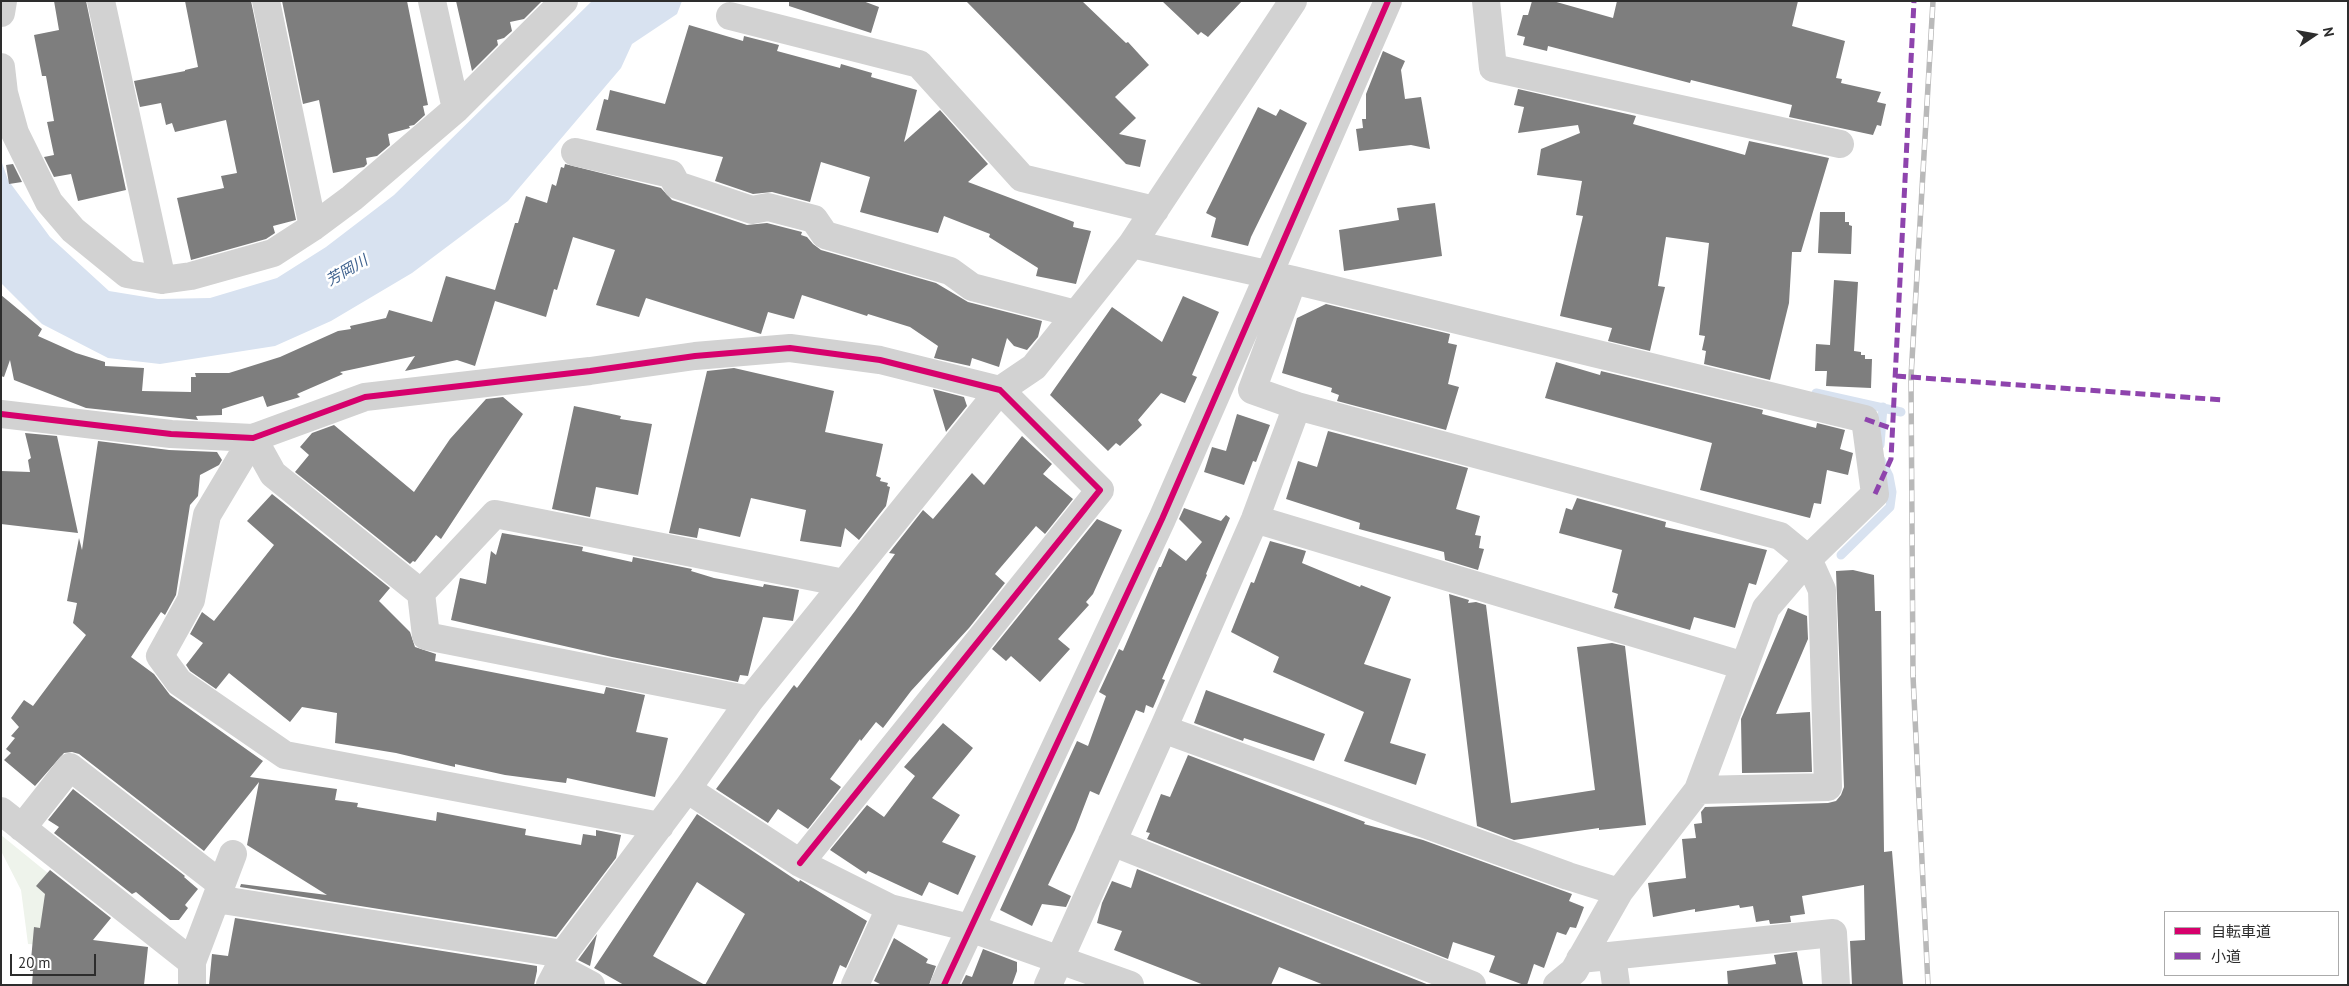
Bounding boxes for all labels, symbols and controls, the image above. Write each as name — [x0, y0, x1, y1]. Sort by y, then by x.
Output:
north arrow — [2289, 10, 2339, 60]
text: N — [2319, 26, 2338, 38]
water label: 芳岡川 — [323, 252, 371, 290]
legend — [2164, 911, 2339, 976]
text: 自転車道 — [2211, 922, 2271, 941]
scale bar — [12, 944, 99, 976]
text: 小道 — [2211, 947, 2241, 966]
text: 20 m — [18, 953, 51, 972]

